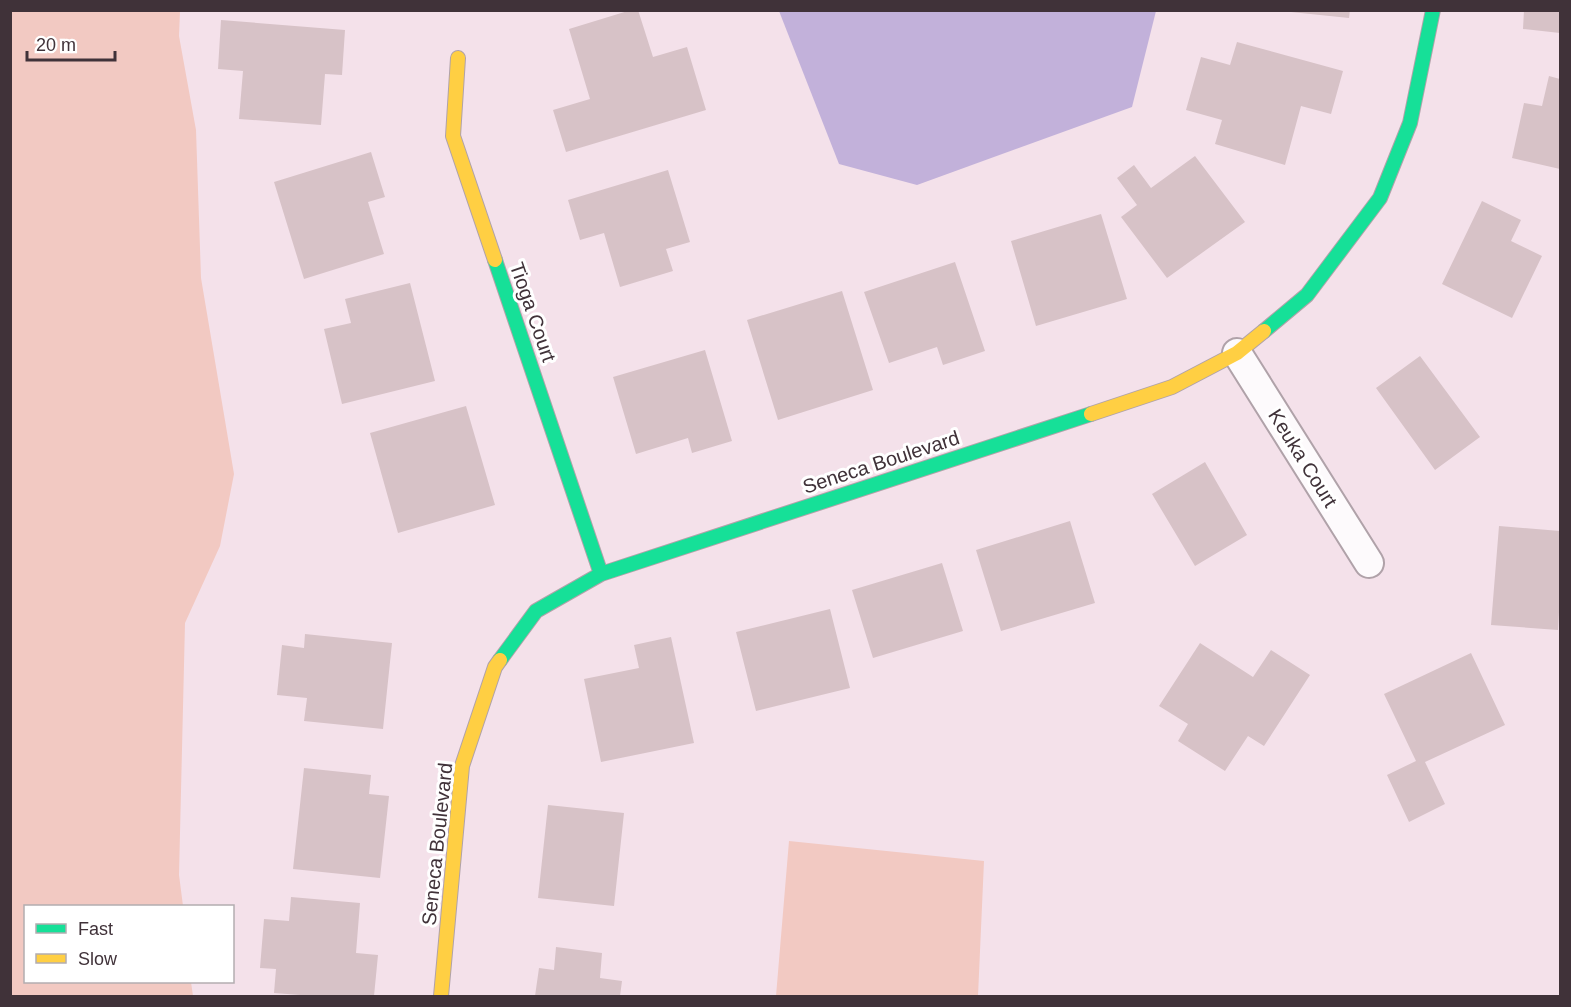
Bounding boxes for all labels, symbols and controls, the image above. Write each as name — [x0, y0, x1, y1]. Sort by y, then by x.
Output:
scale bar — [27, 24, 116, 62]
text: 20 m — [36, 35, 76, 55]
street label: Tioga Court — [506, 259, 560, 365]
street label: Keuka Court — [1264, 405, 1342, 511]
street label: Seneca Boulevard — [800, 426, 962, 498]
street label: Seneca Boulevard — [418, 762, 456, 926]
legend — [24, 905, 234, 983]
text: Fast — [78, 919, 113, 939]
text: Slow — [78, 949, 118, 969]

